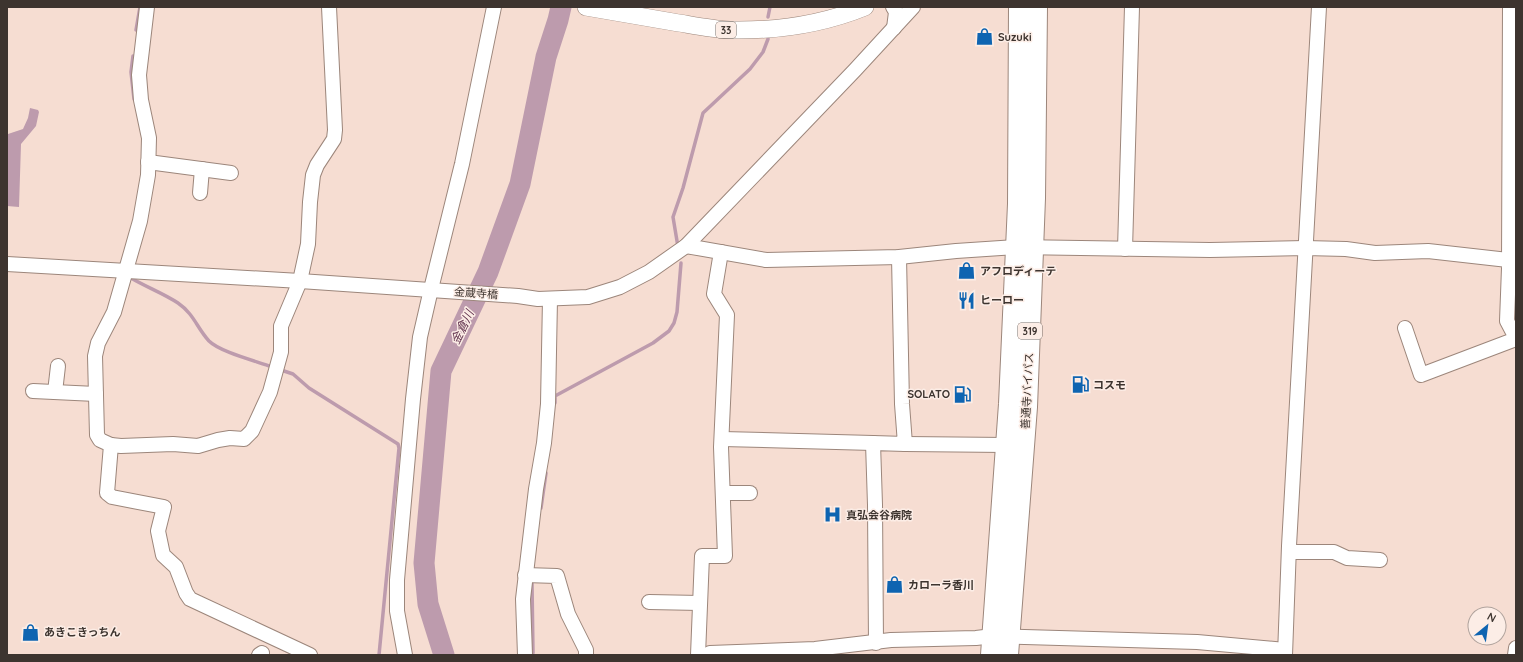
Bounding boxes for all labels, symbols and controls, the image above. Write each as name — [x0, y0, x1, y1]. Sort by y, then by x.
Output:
road number: 33 — [716, 22, 736, 38]
shop icon: Suzuki — [975, 27, 995, 47]
place label: Suzuki — [998, 30, 1032, 44]
shop icon: アフロディーテ — [957, 261, 977, 281]
place label: アフロディーテ — [980, 264, 1056, 278]
street label: 金蔵寺橋 — [454, 284, 498, 302]
restaurant icon: ヒーロー — [957, 290, 977, 310]
place label: ヒーロー — [980, 293, 1024, 307]
water label: 金倉川 — [447, 306, 478, 346]
road number: 319 — [1018, 323, 1042, 339]
street label: 善通寺バイパス — [1018, 352, 1036, 430]
fuel station icon: コスモ — [1070, 375, 1090, 395]
place label: コスモ — [1093, 378, 1126, 392]
fuel station icon: SOLATO — [953, 384, 973, 404]
place label: SOLATO — [907, 387, 950, 401]
hospital icon: 真弘会谷病院 — [823, 505, 843, 525]
place label: 真弘会谷病院 — [846, 508, 912, 522]
shop icon: カローラ香川 — [885, 575, 905, 595]
place label: カローラ香川 — [908, 578, 974, 592]
north arrow — [1467, 606, 1507, 646]
text: N — [1485, 609, 1499, 625]
shop icon: あきこきっちん — [21, 622, 41, 642]
place label: あきこきっちん — [44, 625, 121, 639]

